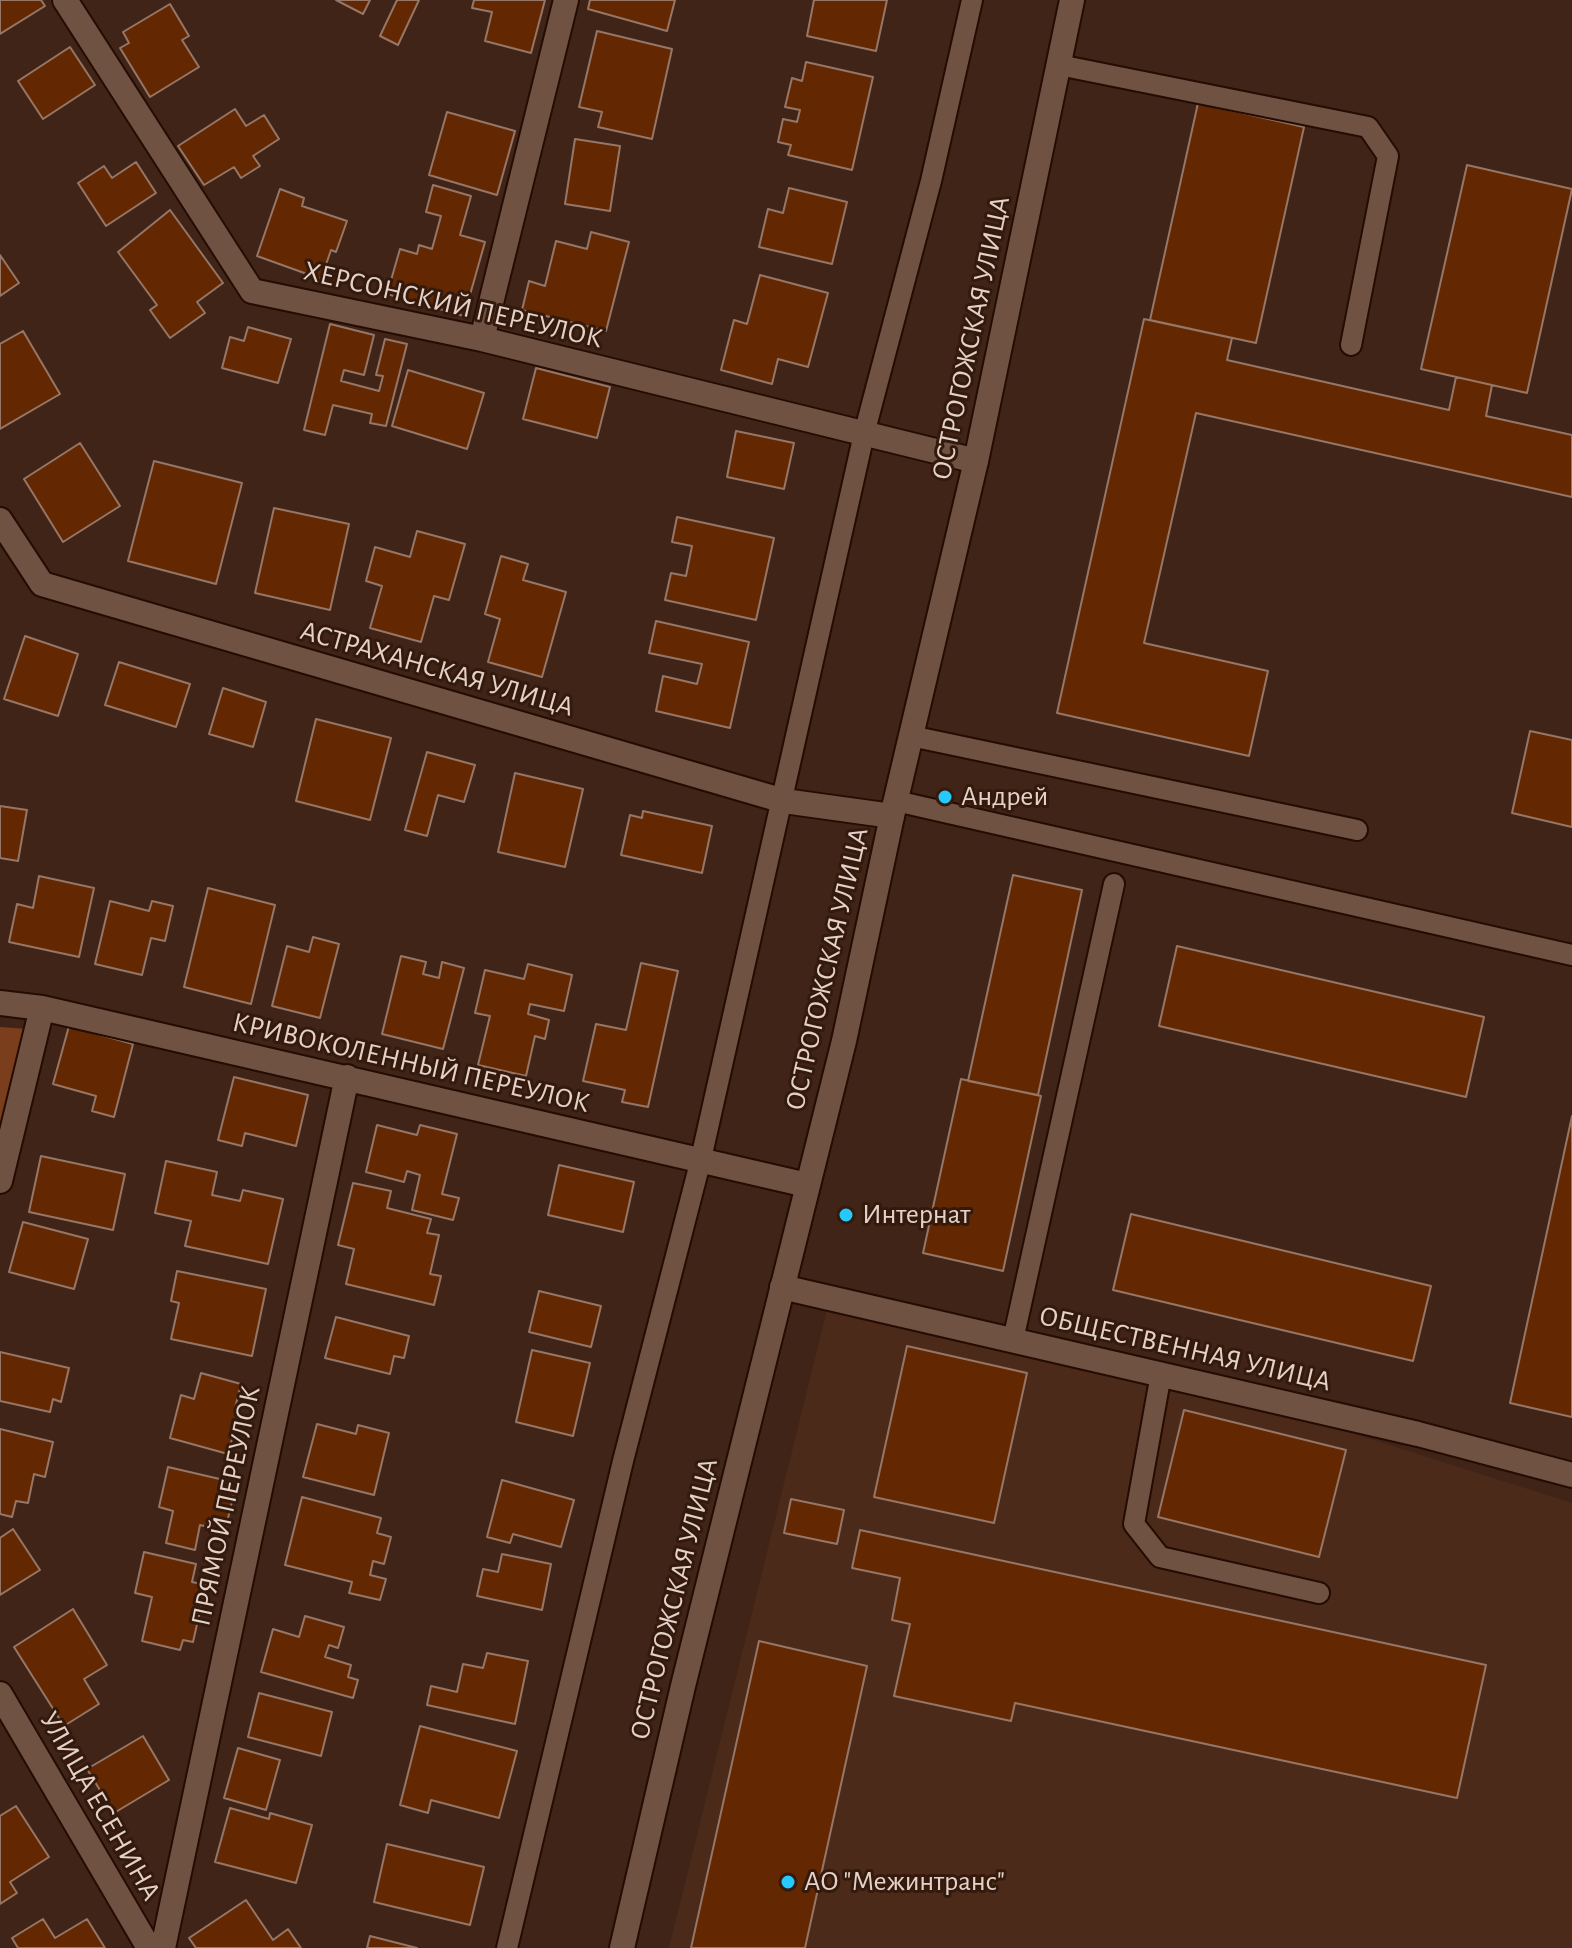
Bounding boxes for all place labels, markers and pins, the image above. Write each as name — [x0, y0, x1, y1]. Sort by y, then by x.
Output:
place label: Андрей — [961, 780, 1048, 814]
marker: Андрей — [936, 788, 954, 806]
place label: Интернат — [862, 1198, 970, 1232]
marker: Интернат — [837, 1206, 855, 1224]
place label: АО "Межинтранс" — [804, 1865, 1005, 1899]
marker: АО "Межинтранс" — [779, 1873, 797, 1891]

